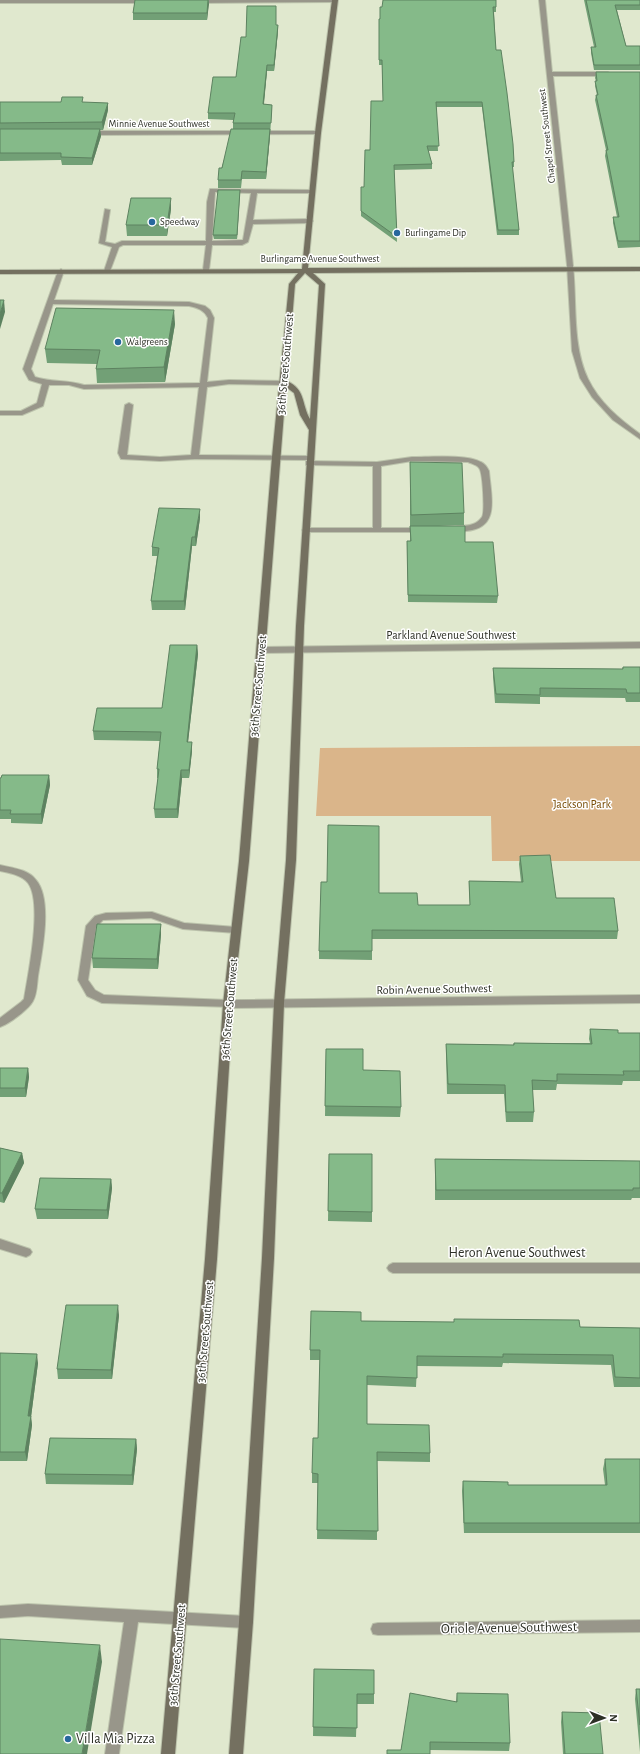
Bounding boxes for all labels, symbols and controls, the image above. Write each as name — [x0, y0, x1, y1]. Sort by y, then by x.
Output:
street label: Chapel Street Southwest — [537, 88, 557, 184]
street label: Minnie Avenue Southwest — [109, 119, 210, 129]
marker: Speedway — [147, 217, 157, 227]
place label: Speedway — [160, 217, 200, 227]
marker: Burlingame Dip — [392, 228, 402, 238]
place label: Burlingame Dip — [405, 228, 466, 238]
street label: Burlingame Avenue Southwest — [261, 254, 380, 264]
street label: 36th Street Southwest — [275, 313, 295, 415]
marker: Walgreens — [113, 337, 123, 347]
place label: Walgreens — [126, 337, 168, 347]
street label: Parkland Avenue Southwest — [386, 629, 516, 641]
street label: 36th Street Southwest — [248, 635, 268, 737]
park label: Jackson Park — [553, 798, 612, 810]
street label: 36th Street Southwest — [219, 958, 239, 1060]
street label: Robin Avenue Southwest — [376, 982, 492, 996]
street label: Heron Avenue Southwest — [449, 1246, 586, 1260]
street label: 36th Street Southwest — [195, 1281, 215, 1383]
street label: 36th Street Southwest — [167, 1604, 187, 1706]
street label: Oriole Avenue Southwest — [441, 1620, 578, 1636]
north arrow — [584, 1698, 624, 1738]
text: N — [608, 1714, 619, 1722]
place label: Villa Mia Pizza — [76, 1732, 155, 1746]
marker: Villa Mia Pizza — [63, 1734, 73, 1744]

